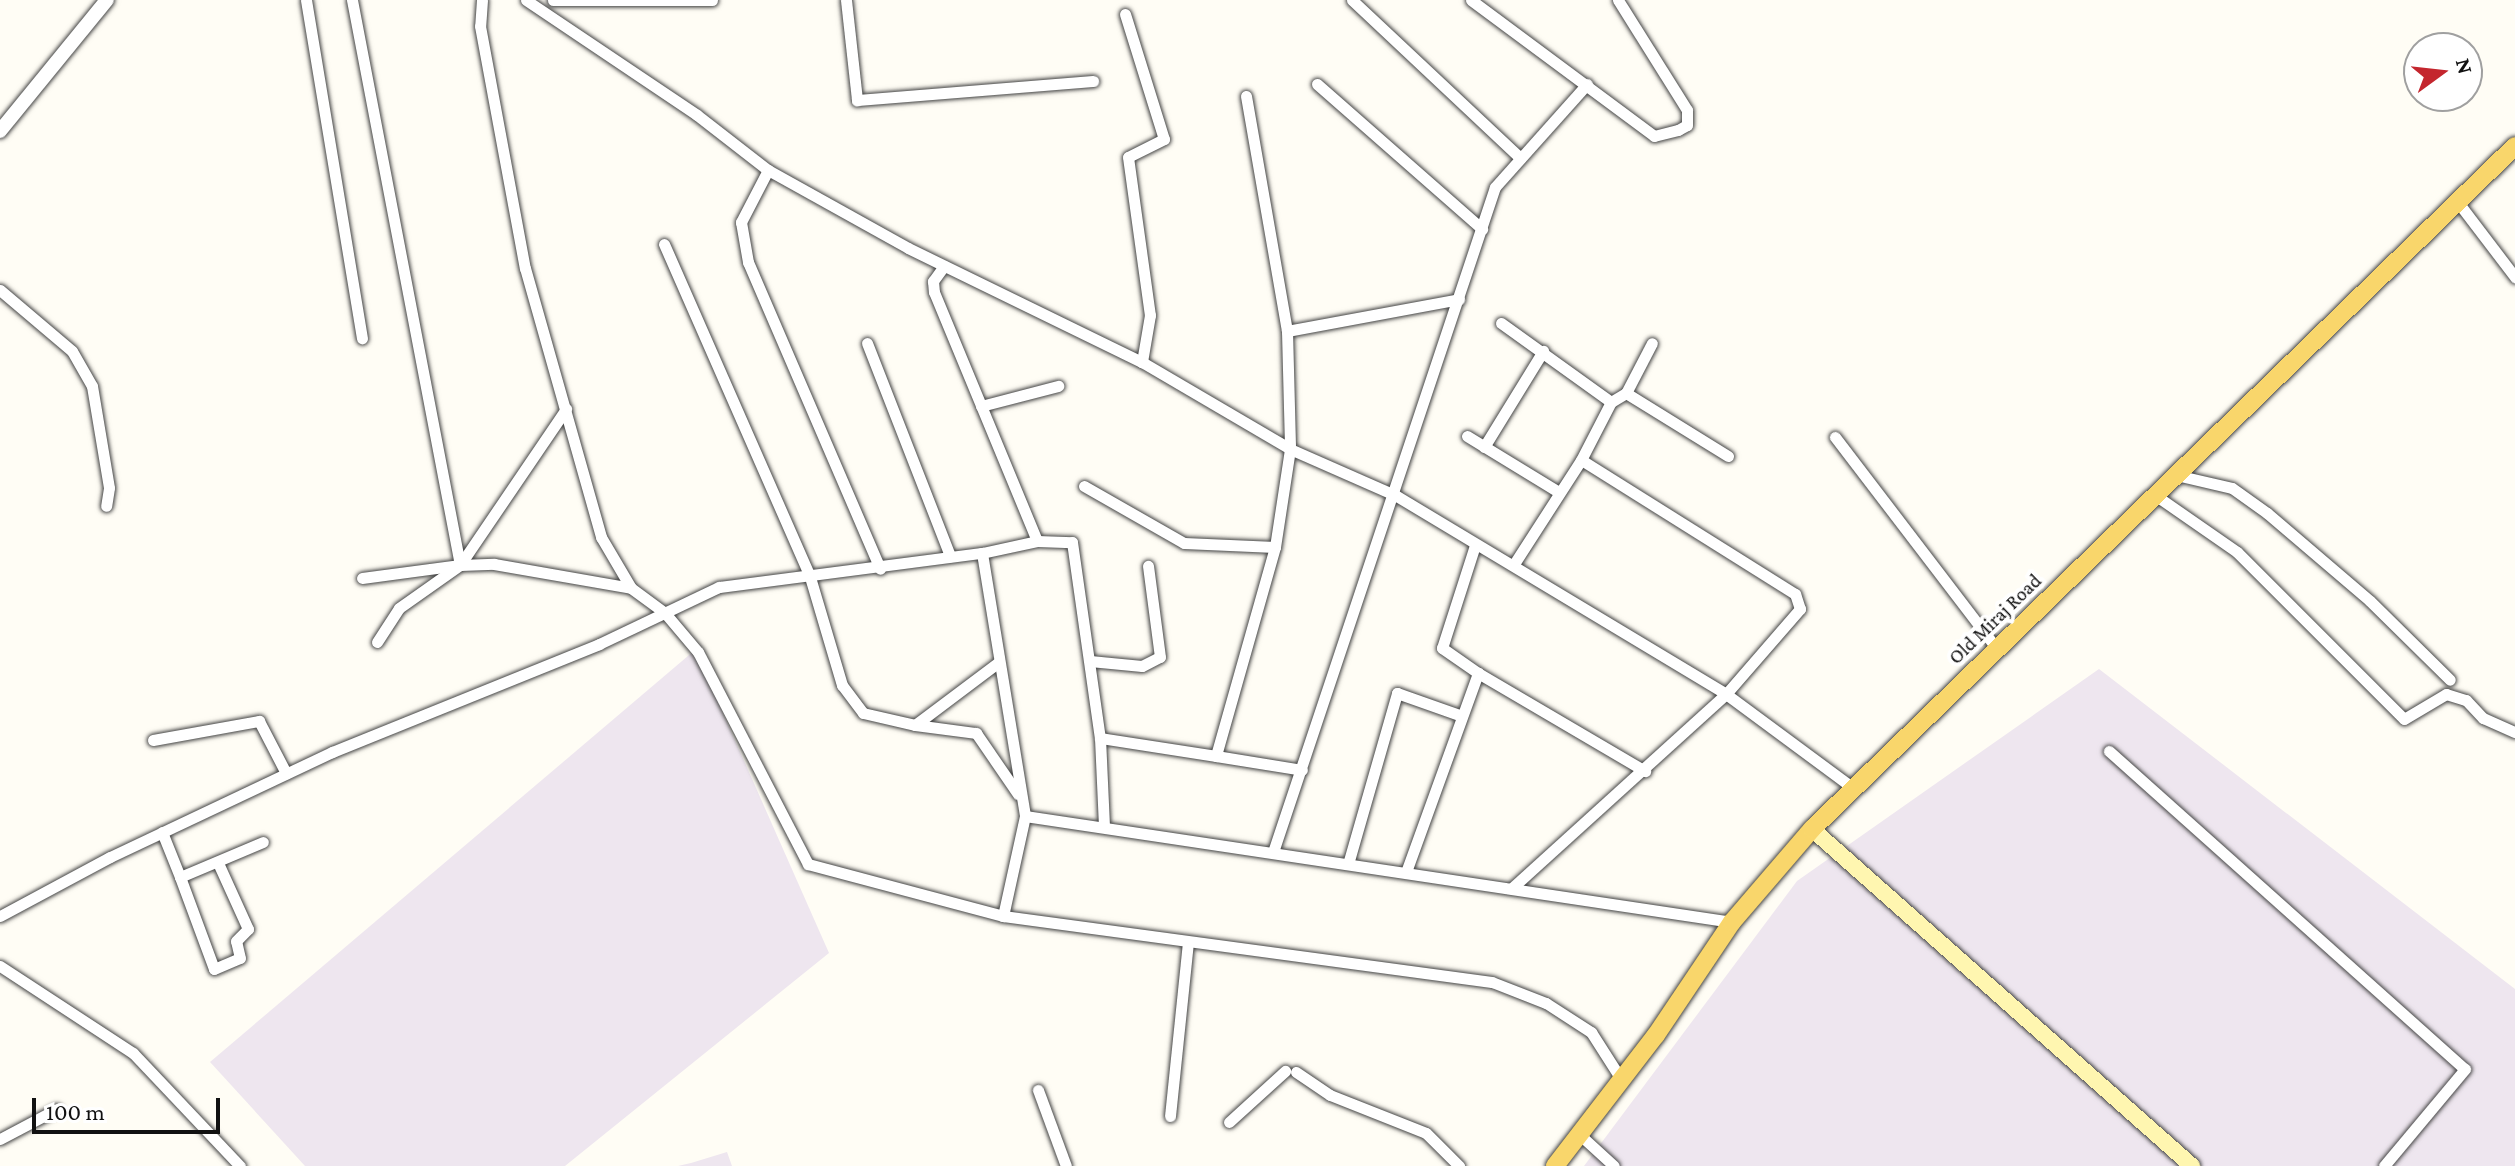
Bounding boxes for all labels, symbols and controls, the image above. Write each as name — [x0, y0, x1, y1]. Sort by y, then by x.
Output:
north arrow — [2403, 32, 2483, 112]
text: N — [2451, 56, 2479, 77]
street label: Old Miraj Road — [1944, 569, 2046, 669]
scale bar — [36, 1082, 224, 1132]
text: 100 m — [46, 1098, 105, 1125]

